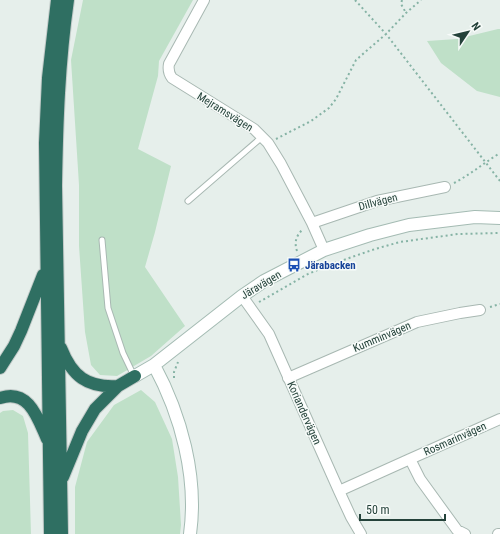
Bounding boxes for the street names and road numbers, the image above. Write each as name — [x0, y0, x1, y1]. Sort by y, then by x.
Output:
street label: Mejramsvägen — [195, 90, 255, 134]
street label: Dillvägen — [357, 191, 399, 213]
street label: Järavägen — [238, 268, 284, 302]
street label: Kumminvägen — [351, 319, 413, 355]
street label: Koriandervägen — [284, 379, 324, 447]
street label: Rosmarinvägen — [422, 419, 488, 459]

